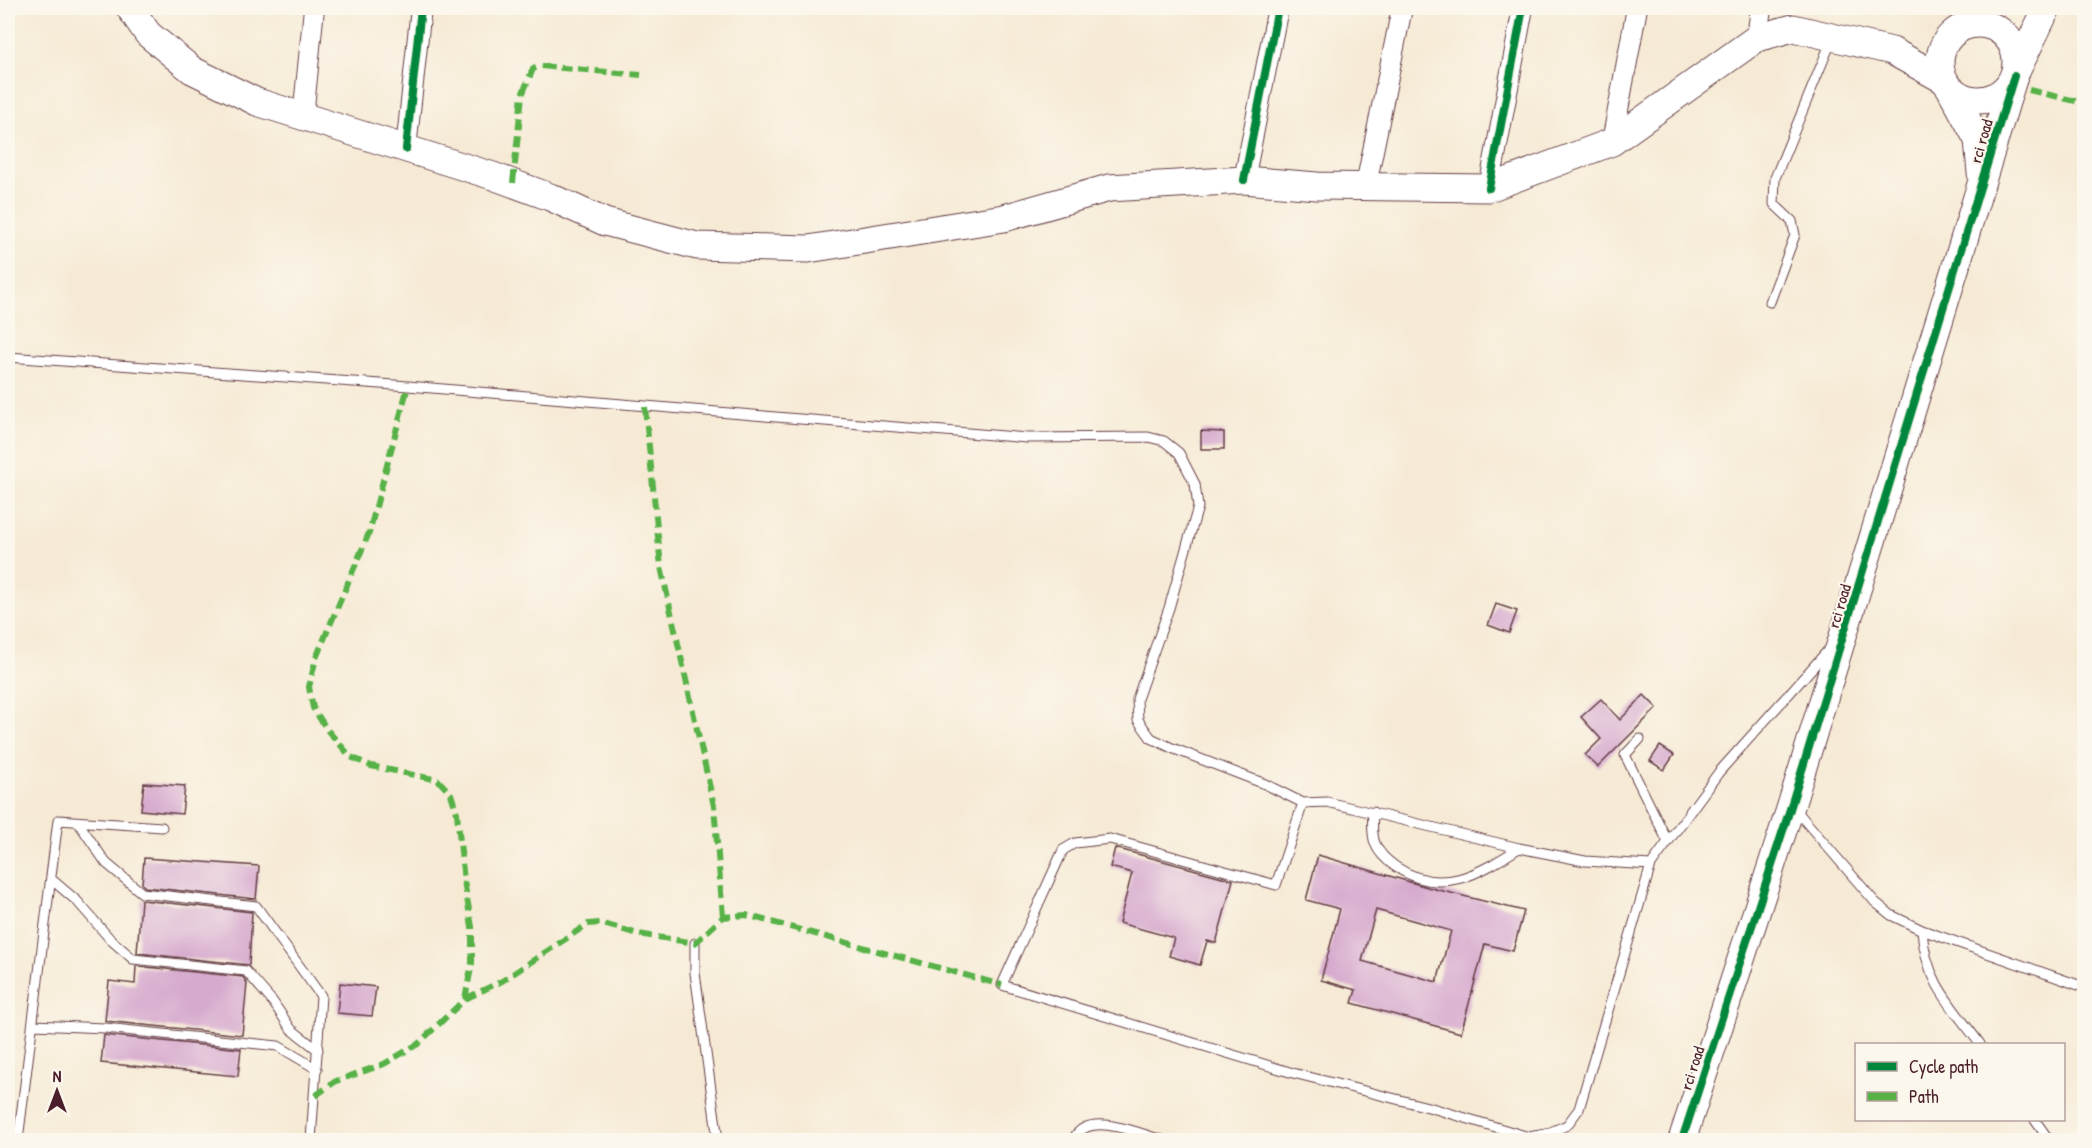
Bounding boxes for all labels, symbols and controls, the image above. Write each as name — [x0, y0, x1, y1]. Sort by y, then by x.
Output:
street label: rci road — [1964, 116, 1998, 166]
street label: rci road — [1822, 581, 1856, 631]
street label: rci road — [1675, 1043, 1709, 1093]
legend — [1855, 1043, 2065, 1121]
text: Cycle path — [1909, 1054, 1979, 1079]
north arrow — [27, 1061, 87, 1121]
text: N — [53, 1065, 62, 1087]
text: Path — [1909, 1084, 1939, 1109]

